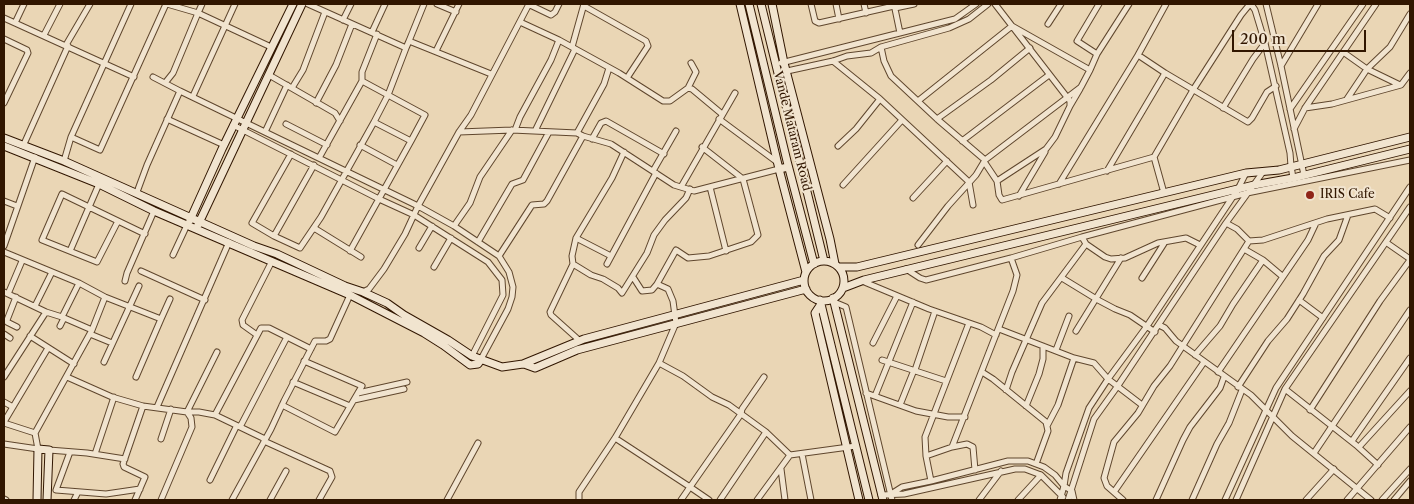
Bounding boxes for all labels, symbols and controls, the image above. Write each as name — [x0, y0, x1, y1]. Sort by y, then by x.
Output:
scale bar — [1234, 20, 1368, 52]
text: 200 m — [1240, 29, 1286, 48]
street label: Vande Mataram Road — [770, 70, 814, 192]
place label: IRIS Cafe — [1320, 188, 1375, 202]
marker: IRIS Cafe — [1304, 189, 1316, 201]

